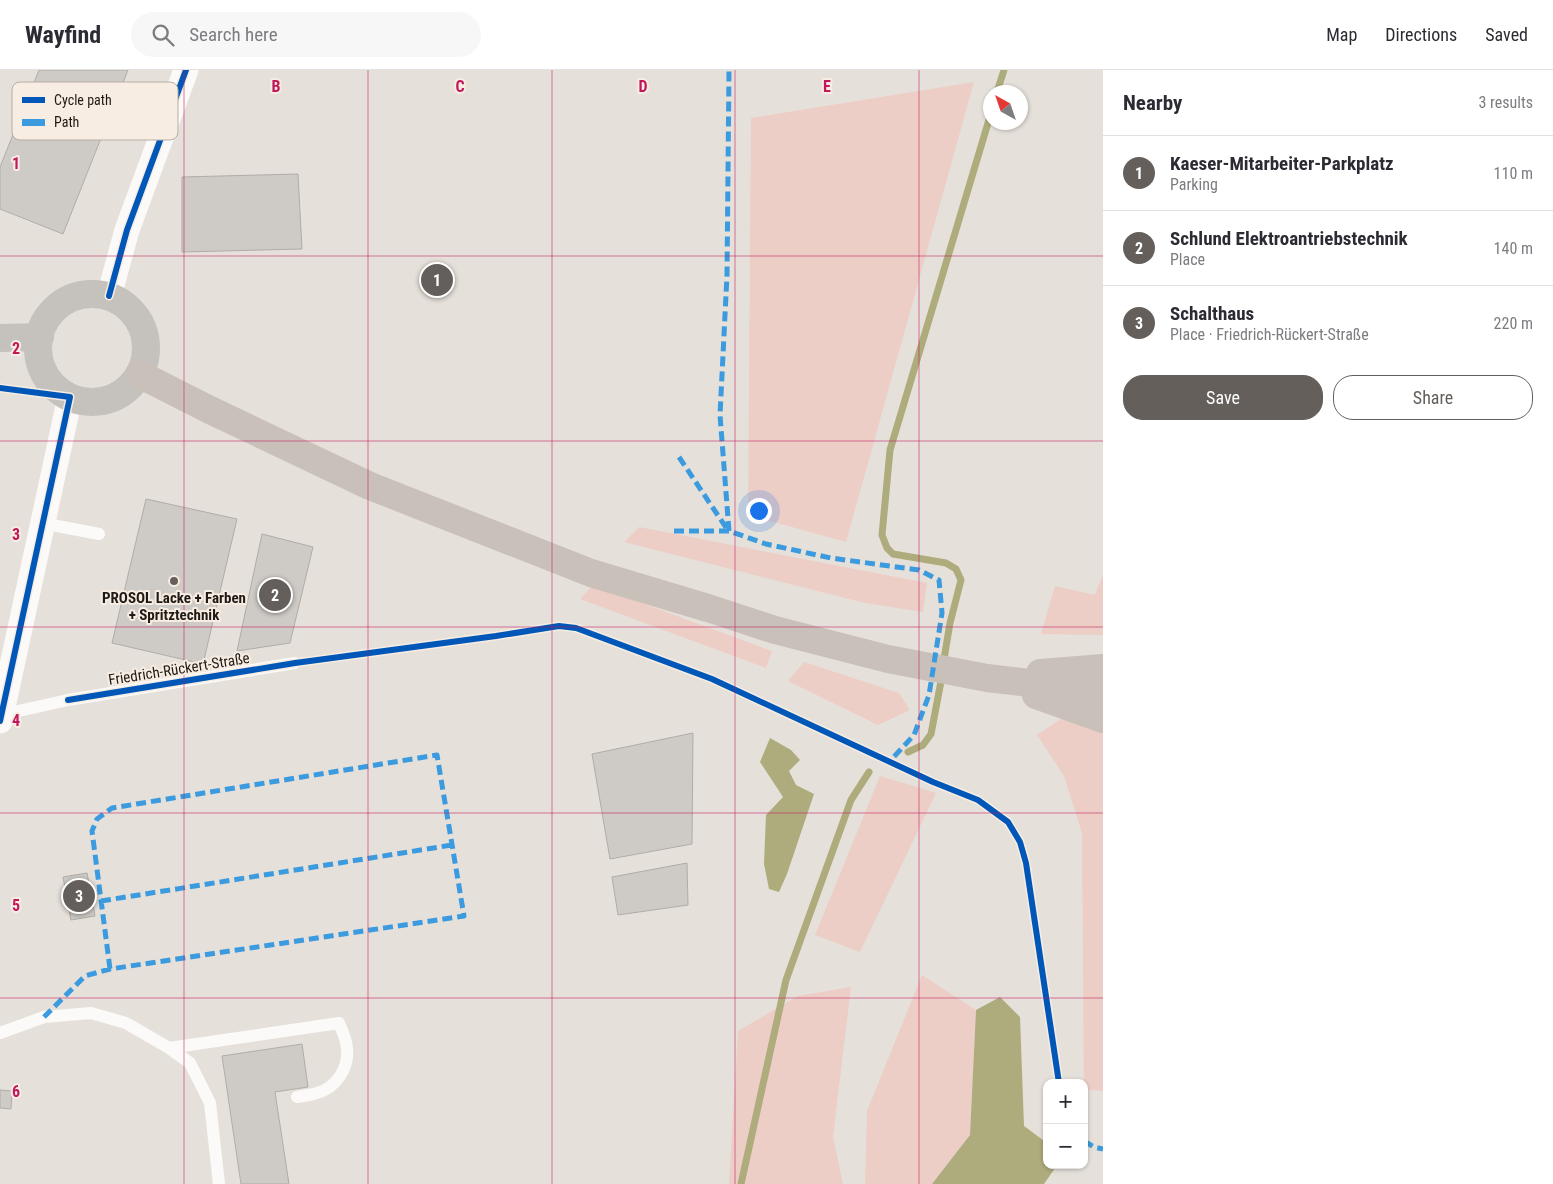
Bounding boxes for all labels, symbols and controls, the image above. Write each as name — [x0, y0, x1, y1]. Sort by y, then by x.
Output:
search box — [131, 12, 481, 57]
text: Wayfind — [25, 21, 101, 49]
icon: search — [149, 21, 177, 49]
text: Search here — [189, 23, 278, 46]
text: Map — [1326, 24, 1357, 45]
text: Directions — [1385, 24, 1457, 45]
text: Saved — [1485, 24, 1528, 45]
text: B — [272, 77, 281, 96]
text: C — [455, 77, 465, 96]
text: D — [638, 77, 648, 96]
text: E — [823, 77, 831, 96]
legend — [12, 82, 178, 140]
north arrow — [983, 85, 1028, 130]
text: Nearby — [1123, 91, 1182, 115]
text: Cycle path — [54, 92, 112, 108]
text: 3 results — [1478, 93, 1533, 112]
text: Path — [54, 114, 79, 130]
text: Kaeser-Mitarbeiter-Parkplatz — [1170, 152, 1394, 175]
text: 1 — [12, 154, 20, 173]
text: 1 — [1135, 164, 1143, 183]
text: 110 m — [1494, 164, 1533, 183]
text: Parking — [1170, 175, 1218, 194]
text: Schlund Elektroantriebstechnik — [1170, 227, 1408, 250]
text: 2 — [1135, 239, 1143, 258]
text: 140 m — [1494, 239, 1533, 258]
text: Place — [1170, 250, 1205, 269]
pin: 1 — [421, 261, 453, 299]
text: Schalthaus — [1170, 302, 1254, 325]
text: 3 — [1135, 314, 1143, 333]
text: 220 m — [1494, 314, 1533, 333]
text: Place · Friedrich-Rückert-Straße — [1170, 325, 1369, 344]
text: 2 — [12, 339, 20, 358]
button: Save — [1123, 375, 1323, 420]
button: Share — [1333, 375, 1533, 420]
your location — [746, 498, 772, 524]
text: 3 — [12, 525, 20, 544]
marker: PROSOL Lacke + Farben + Spritztechnik — [168, 575, 180, 587]
pin: 2 — [259, 576, 291, 614]
place label: PROSOL Lacke + Farben + Spritztechnik — [102, 589, 246, 624]
street label: Friedrich-Rückert-Straße — [107, 649, 251, 689]
text: 4 — [12, 711, 20, 730]
pin: 3 — [63, 877, 95, 915]
text: 5 — [12, 896, 20, 915]
map controls — [1043, 1079, 1088, 1169]
button: + — [1043, 1079, 1088, 1124]
text: 6 — [12, 1082, 20, 1101]
button: − — [1043, 1124, 1088, 1169]

